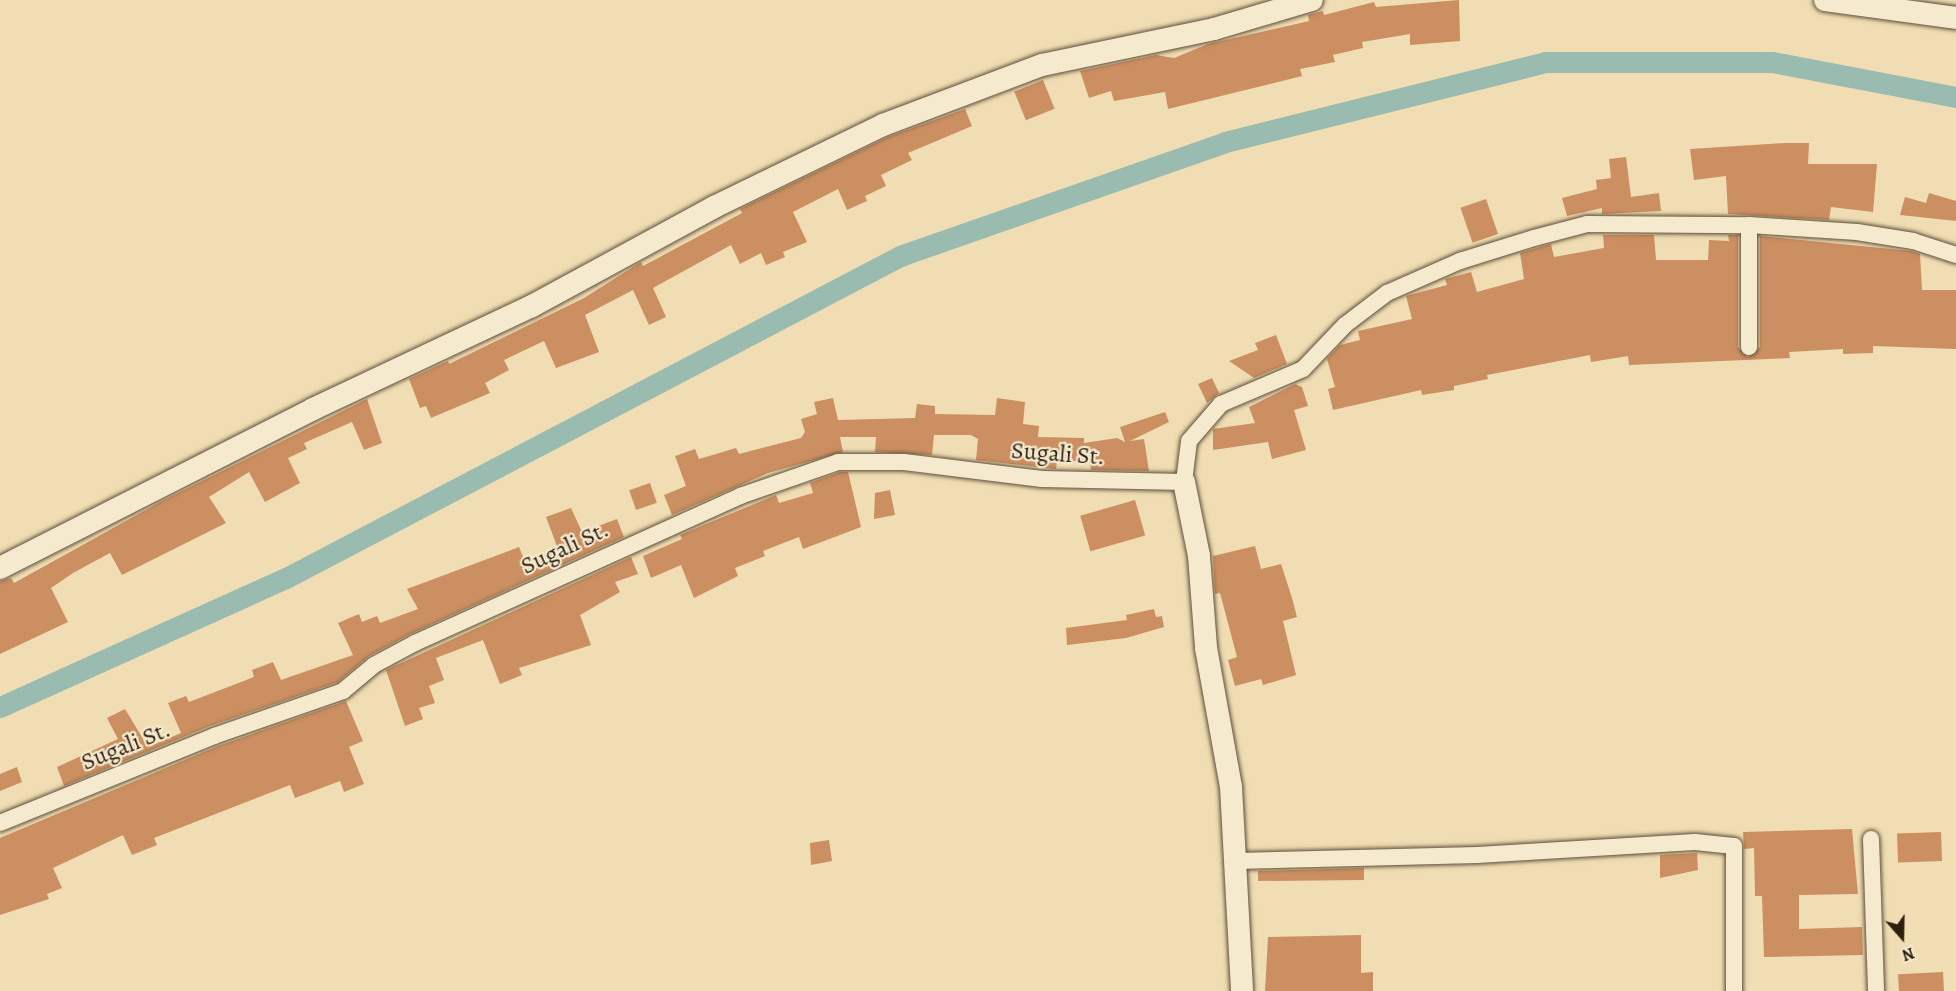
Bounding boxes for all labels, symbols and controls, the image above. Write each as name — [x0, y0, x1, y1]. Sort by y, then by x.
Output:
street label: Sugali St. — [1010, 436, 1106, 472]
street label: Sugali St. — [516, 515, 614, 581]
street label: Sugali St. — [77, 715, 175, 777]
north arrow — [1872, 907, 1932, 967]
text: N — [1899, 942, 1917, 966]

